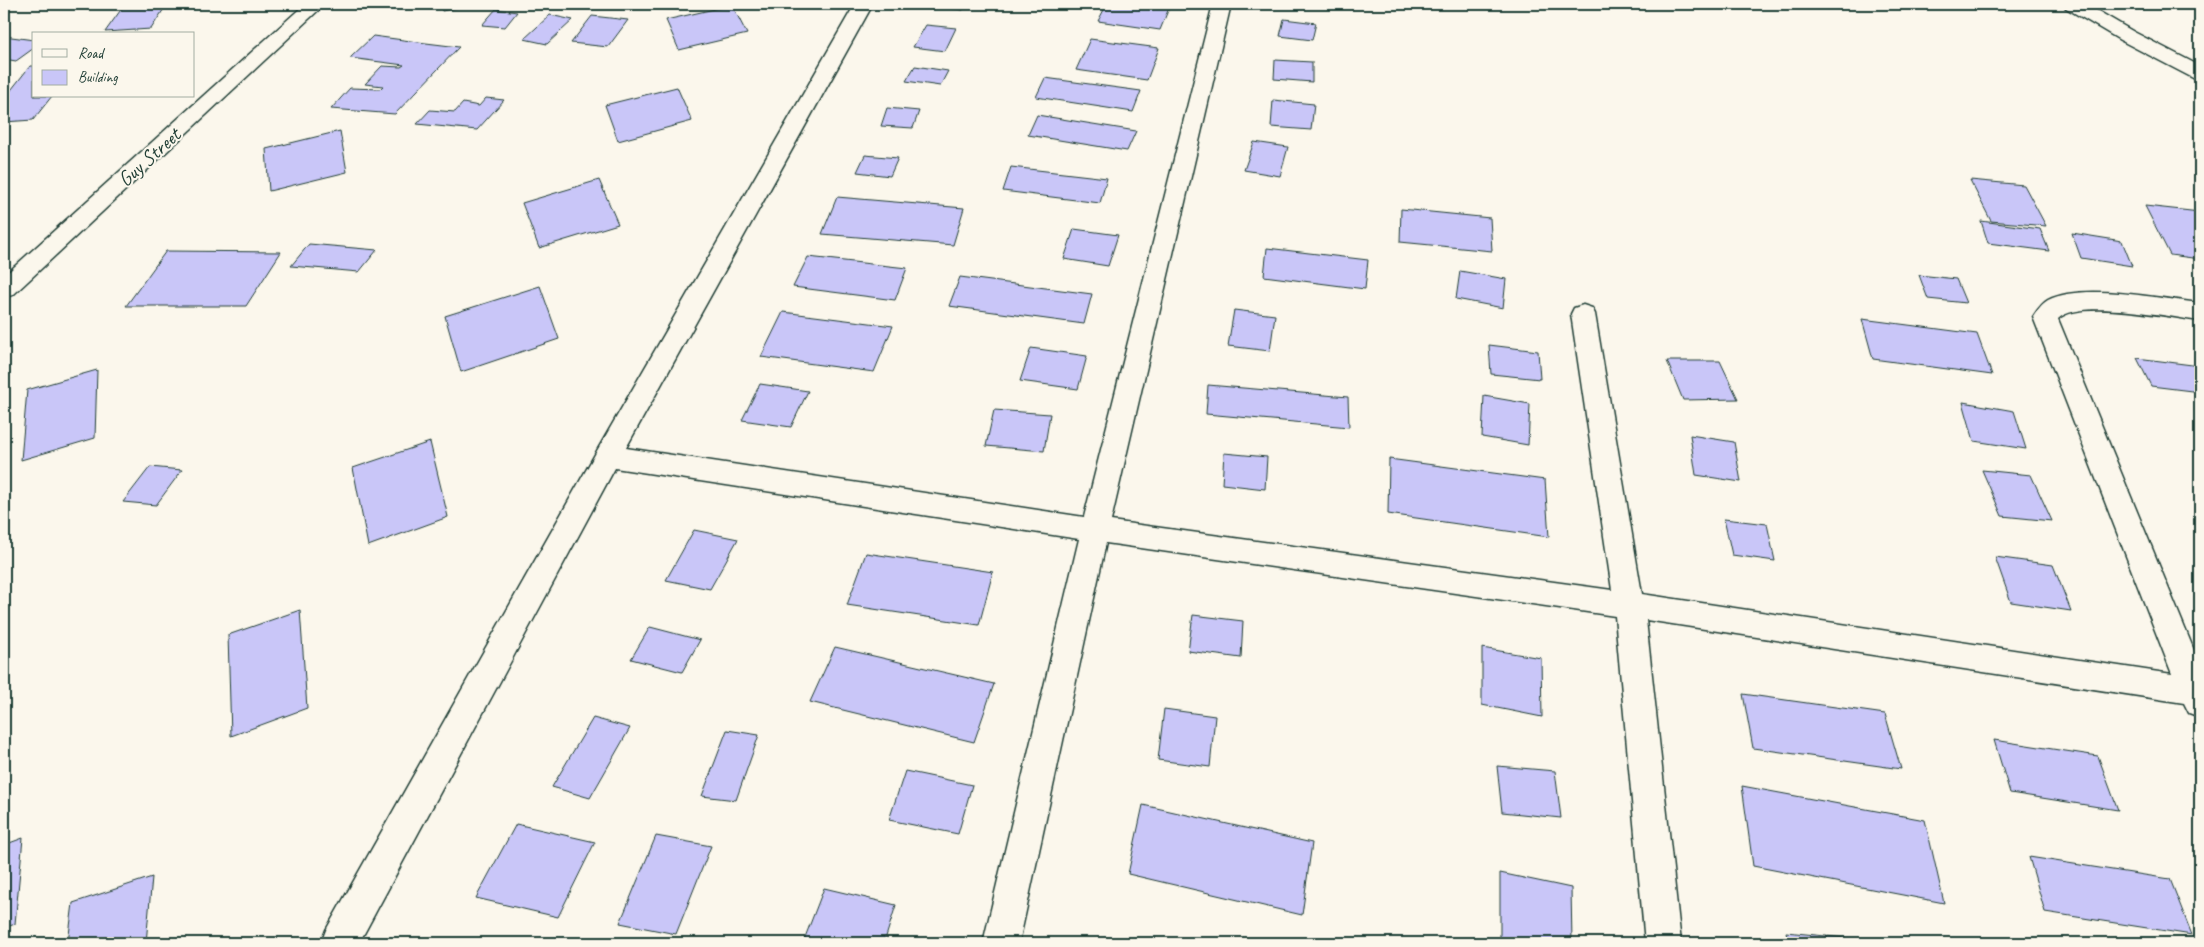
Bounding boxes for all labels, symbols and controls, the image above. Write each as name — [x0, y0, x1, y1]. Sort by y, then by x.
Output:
legend — [32, 32, 195, 98]
text: Road — [78, 44, 105, 63]
text: Building — [78, 68, 118, 87]
street label: Guy Street — [112, 121, 187, 192]

